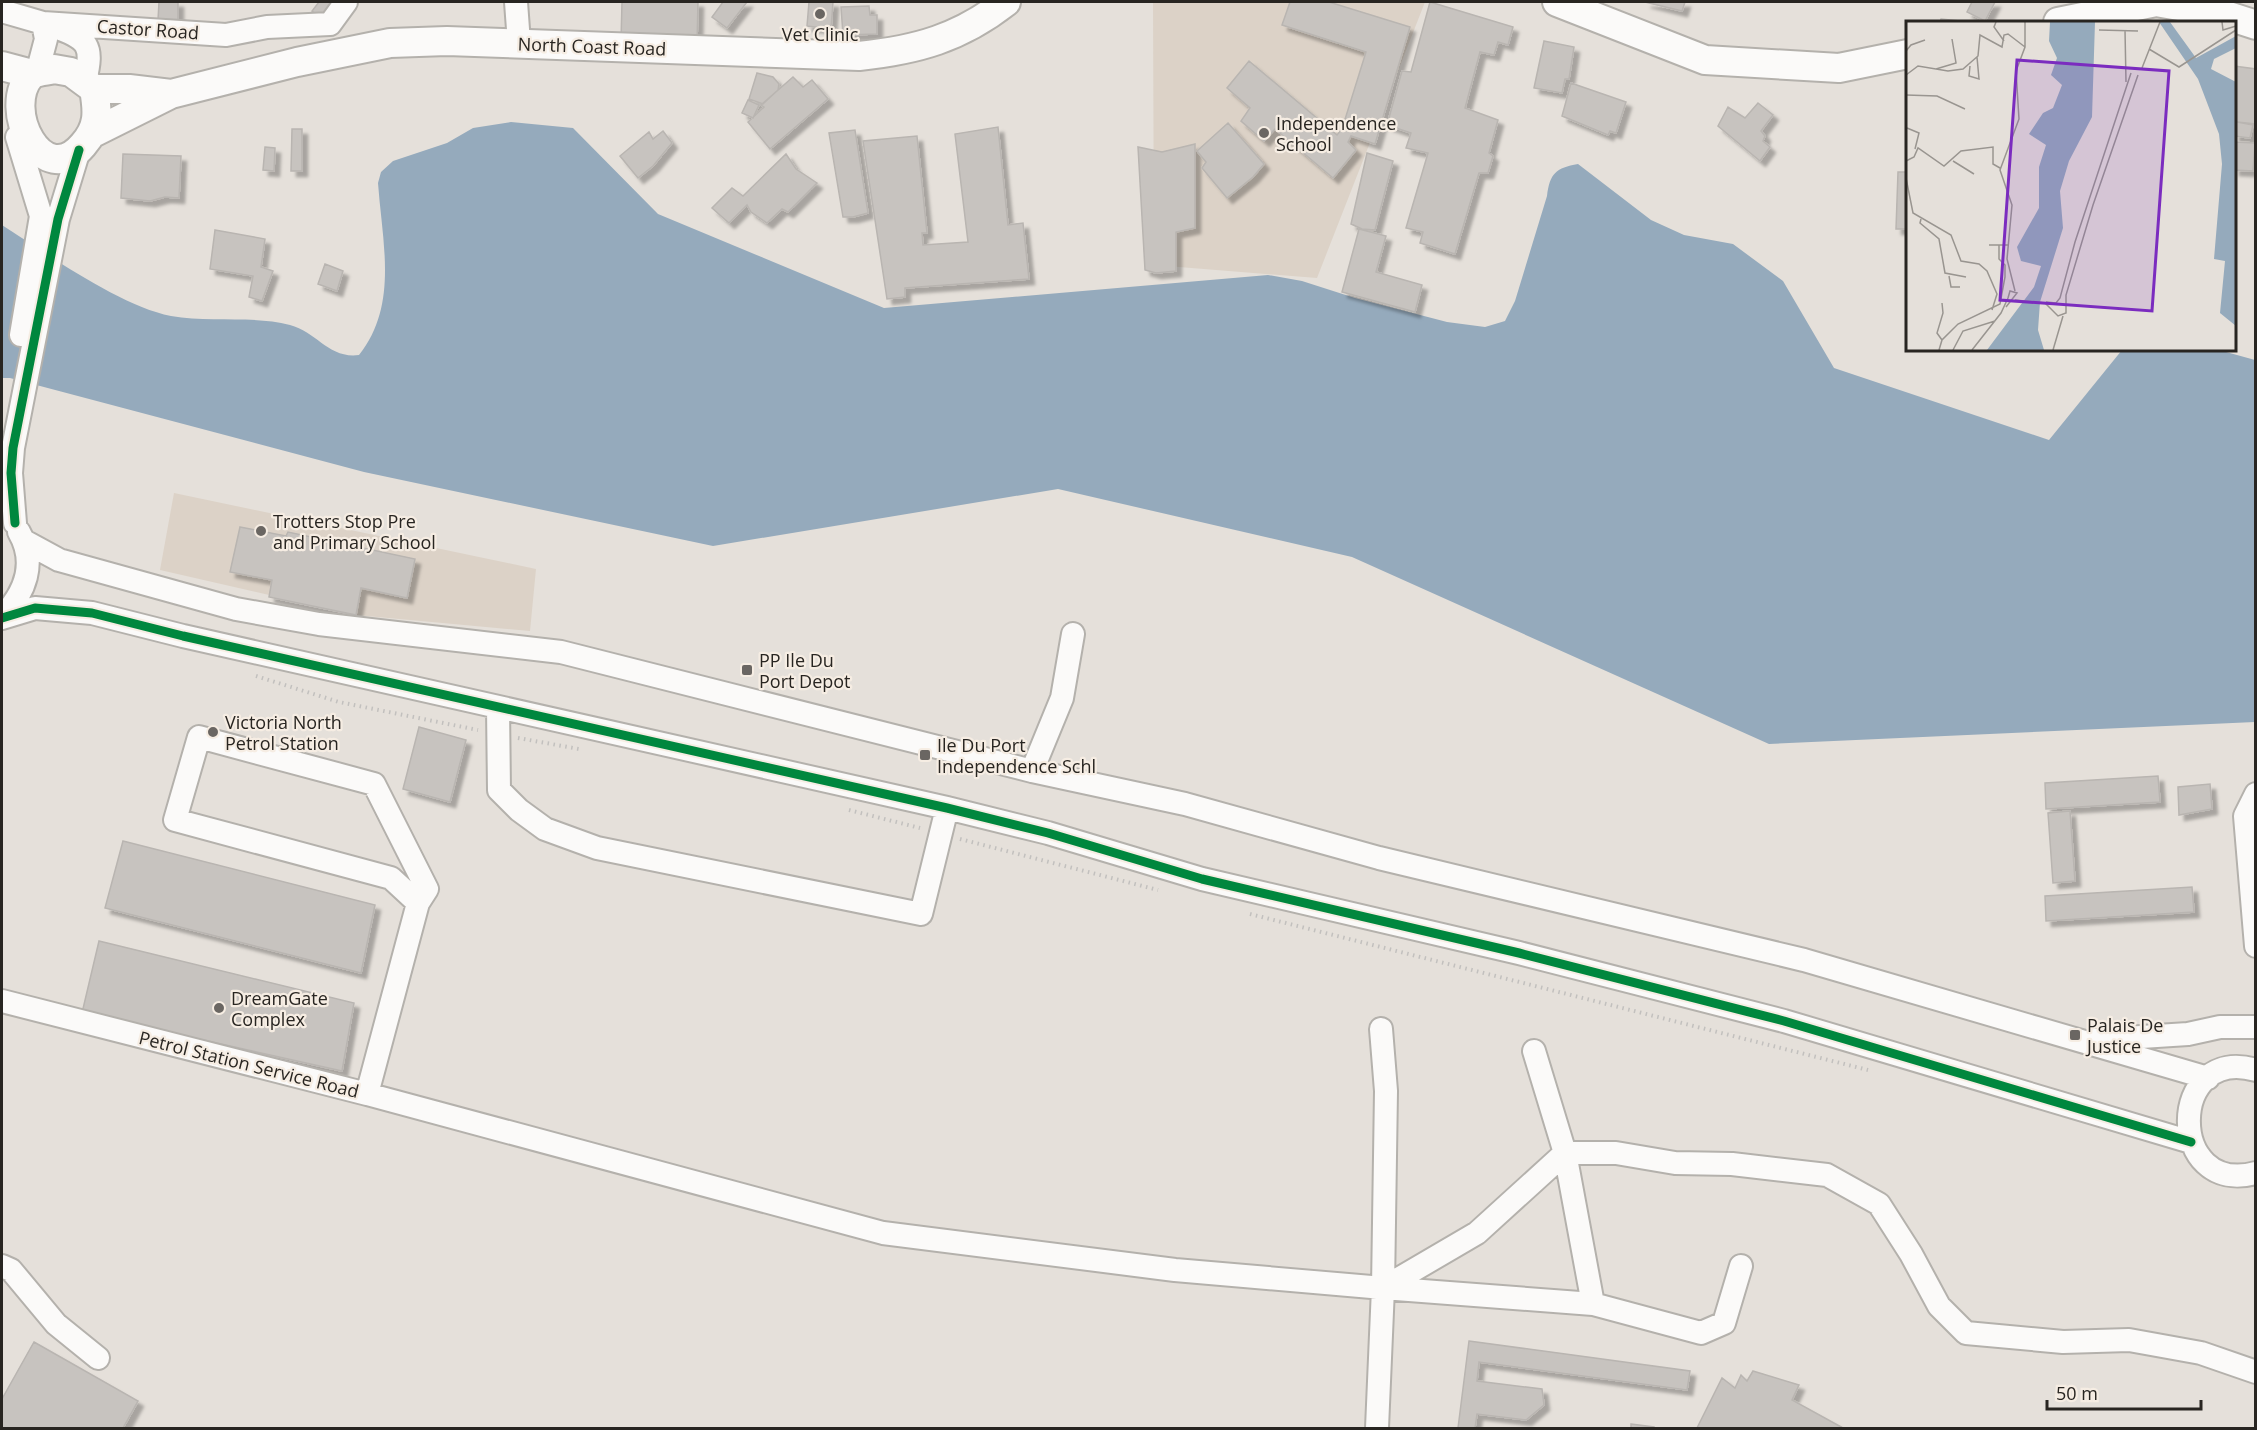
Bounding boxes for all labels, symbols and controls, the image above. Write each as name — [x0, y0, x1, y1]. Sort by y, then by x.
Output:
marker: Vet Clinic — [813, 7, 827, 21]
street label: Castor Road — [96, 13, 200, 45]
inset map — [1906, 21, 2236, 351]
place label: Vet Clinic — [782, 22, 859, 46]
street label: North Coast Road — [517, 31, 667, 61]
place label: Independence School — [1276, 111, 1396, 156]
marker: Independence School — [1257, 126, 1271, 140]
place label: Trotters Stop Pre and Primary School — [273, 509, 436, 554]
marker: Trotters Stop Pre and Primary School — [254, 524, 268, 538]
place label: PP Ile Du Port Depot — [759, 648, 851, 693]
marker: PP Ile Du Port Depot — [740, 663, 754, 677]
place label: Victoria North Petrol Station — [225, 710, 342, 755]
marker: Victoria North Petrol Station — [206, 725, 220, 739]
place label: Ile Du Port Independence Schl — [937, 733, 1096, 778]
marker: Ile Du Port Independence Schl — [918, 748, 932, 762]
place label: DreamGate Complex — [231, 986, 328, 1031]
marker: DreamGate Complex — [212, 1001, 226, 1015]
place label: Palais De Justice — [2085, 1013, 2163, 1058]
street label: Petrol Station Service Road — [137, 1025, 361, 1103]
marker: Palais De Justice — [2068, 1028, 2082, 1042]
scale bar — [2047, 1373, 2202, 1411]
text: 50 m — [2056, 1381, 2098, 1405]

